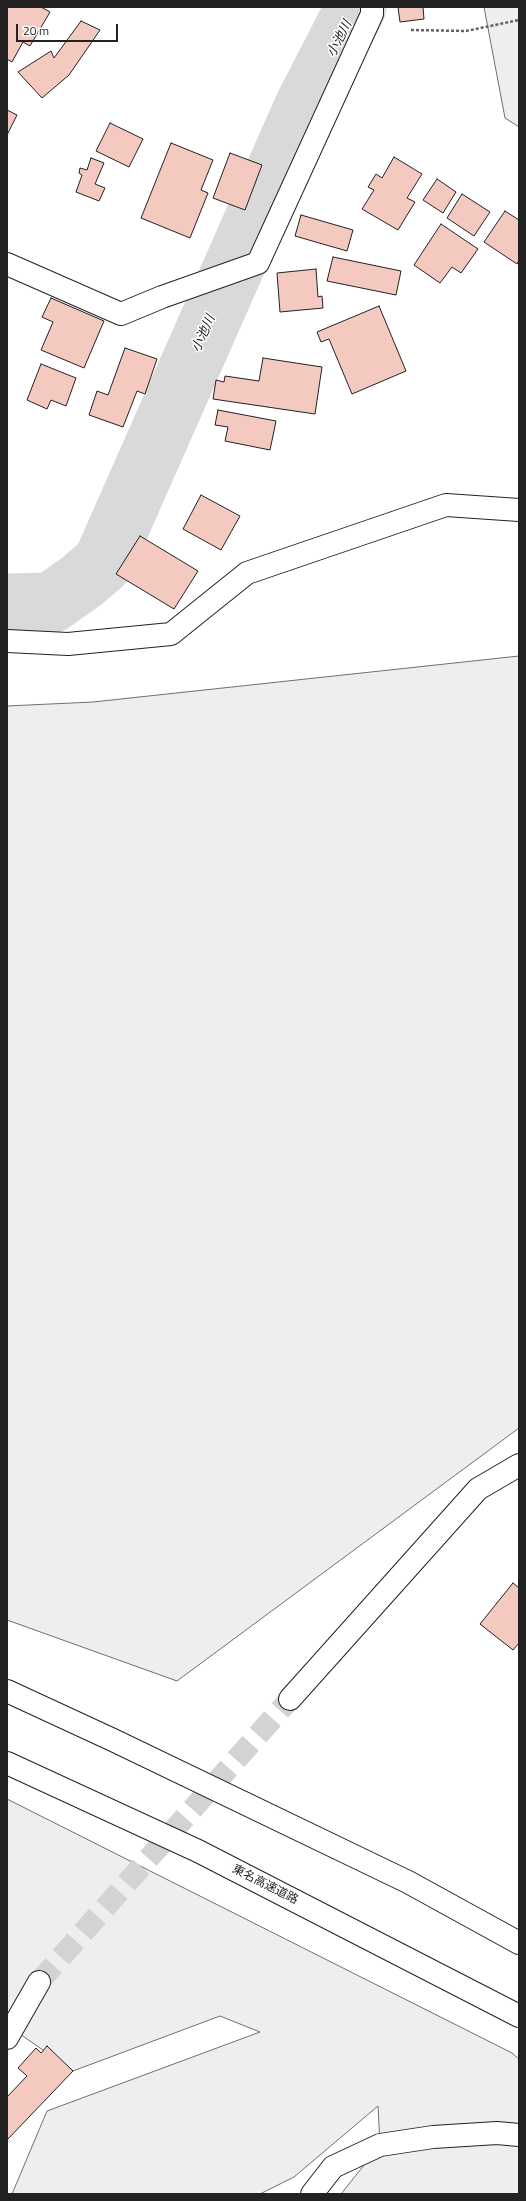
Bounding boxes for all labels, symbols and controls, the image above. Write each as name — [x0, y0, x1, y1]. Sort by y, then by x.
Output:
scale bar — [18, 16, 120, 42]
water label: 小池川 — [324, 18, 356, 60]
text: 20 m — [23, 21, 49, 40]
water label: 小池川 — [189, 313, 219, 355]
street label: 東名高速道路 — [230, 1862, 300, 1908]

